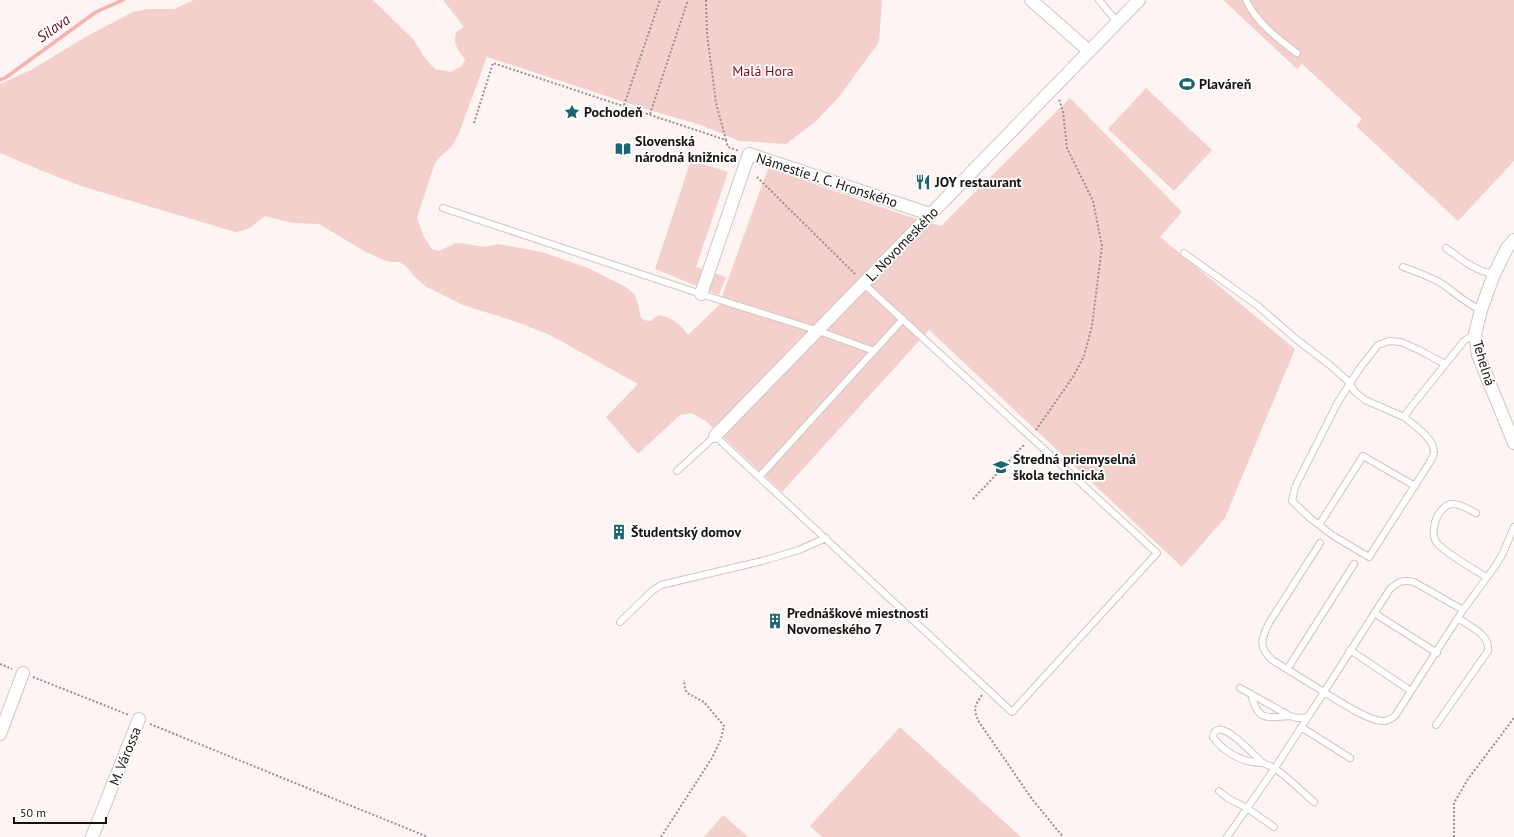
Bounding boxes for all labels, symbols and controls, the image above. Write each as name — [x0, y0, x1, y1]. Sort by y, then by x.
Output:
water label: Silava — [33, 9, 74, 46]
park label: Malá Hora — [732, 62, 794, 80]
sports icon: Plaváreň — [1178, 75, 1196, 93]
place label: Plaváreň — [1199, 75, 1251, 93]
place icon: Pochodeň — [563, 103, 581, 121]
place label: Pochodeň — [584, 103, 643, 121]
place label: Slovenská národná knižnica — [635, 132, 737, 166]
library icon: Slovenská národná knižnica — [614, 140, 632, 158]
street label: Námestie J. C. Hronského — [754, 149, 900, 211]
restaurant icon: JOY restaurant — [914, 173, 932, 191]
place label: JOY restaurant — [934, 173, 1022, 191]
street label: L. Novomeského — [862, 203, 942, 285]
street label: Tehelná — [1469, 338, 1499, 388]
place label: Stredná priemyselná škola technická — [1013, 450, 1136, 484]
school or university icon: Stredná priemyselná škola technická — [992, 458, 1010, 476]
building icon: Študentský domov — [610, 523, 628, 541]
place label: Študentský domov — [631, 523, 741, 541]
place label: Prednáškové miestnosti Novomeského 7 — [787, 604, 929, 638]
building icon: Prednáškové miestnosti Novomeského 7 — [766, 612, 784, 630]
street label: M. Várossa — [105, 724, 145, 788]
scale bar — [14, 799, 106, 825]
text: 50 m — [20, 805, 46, 820]

